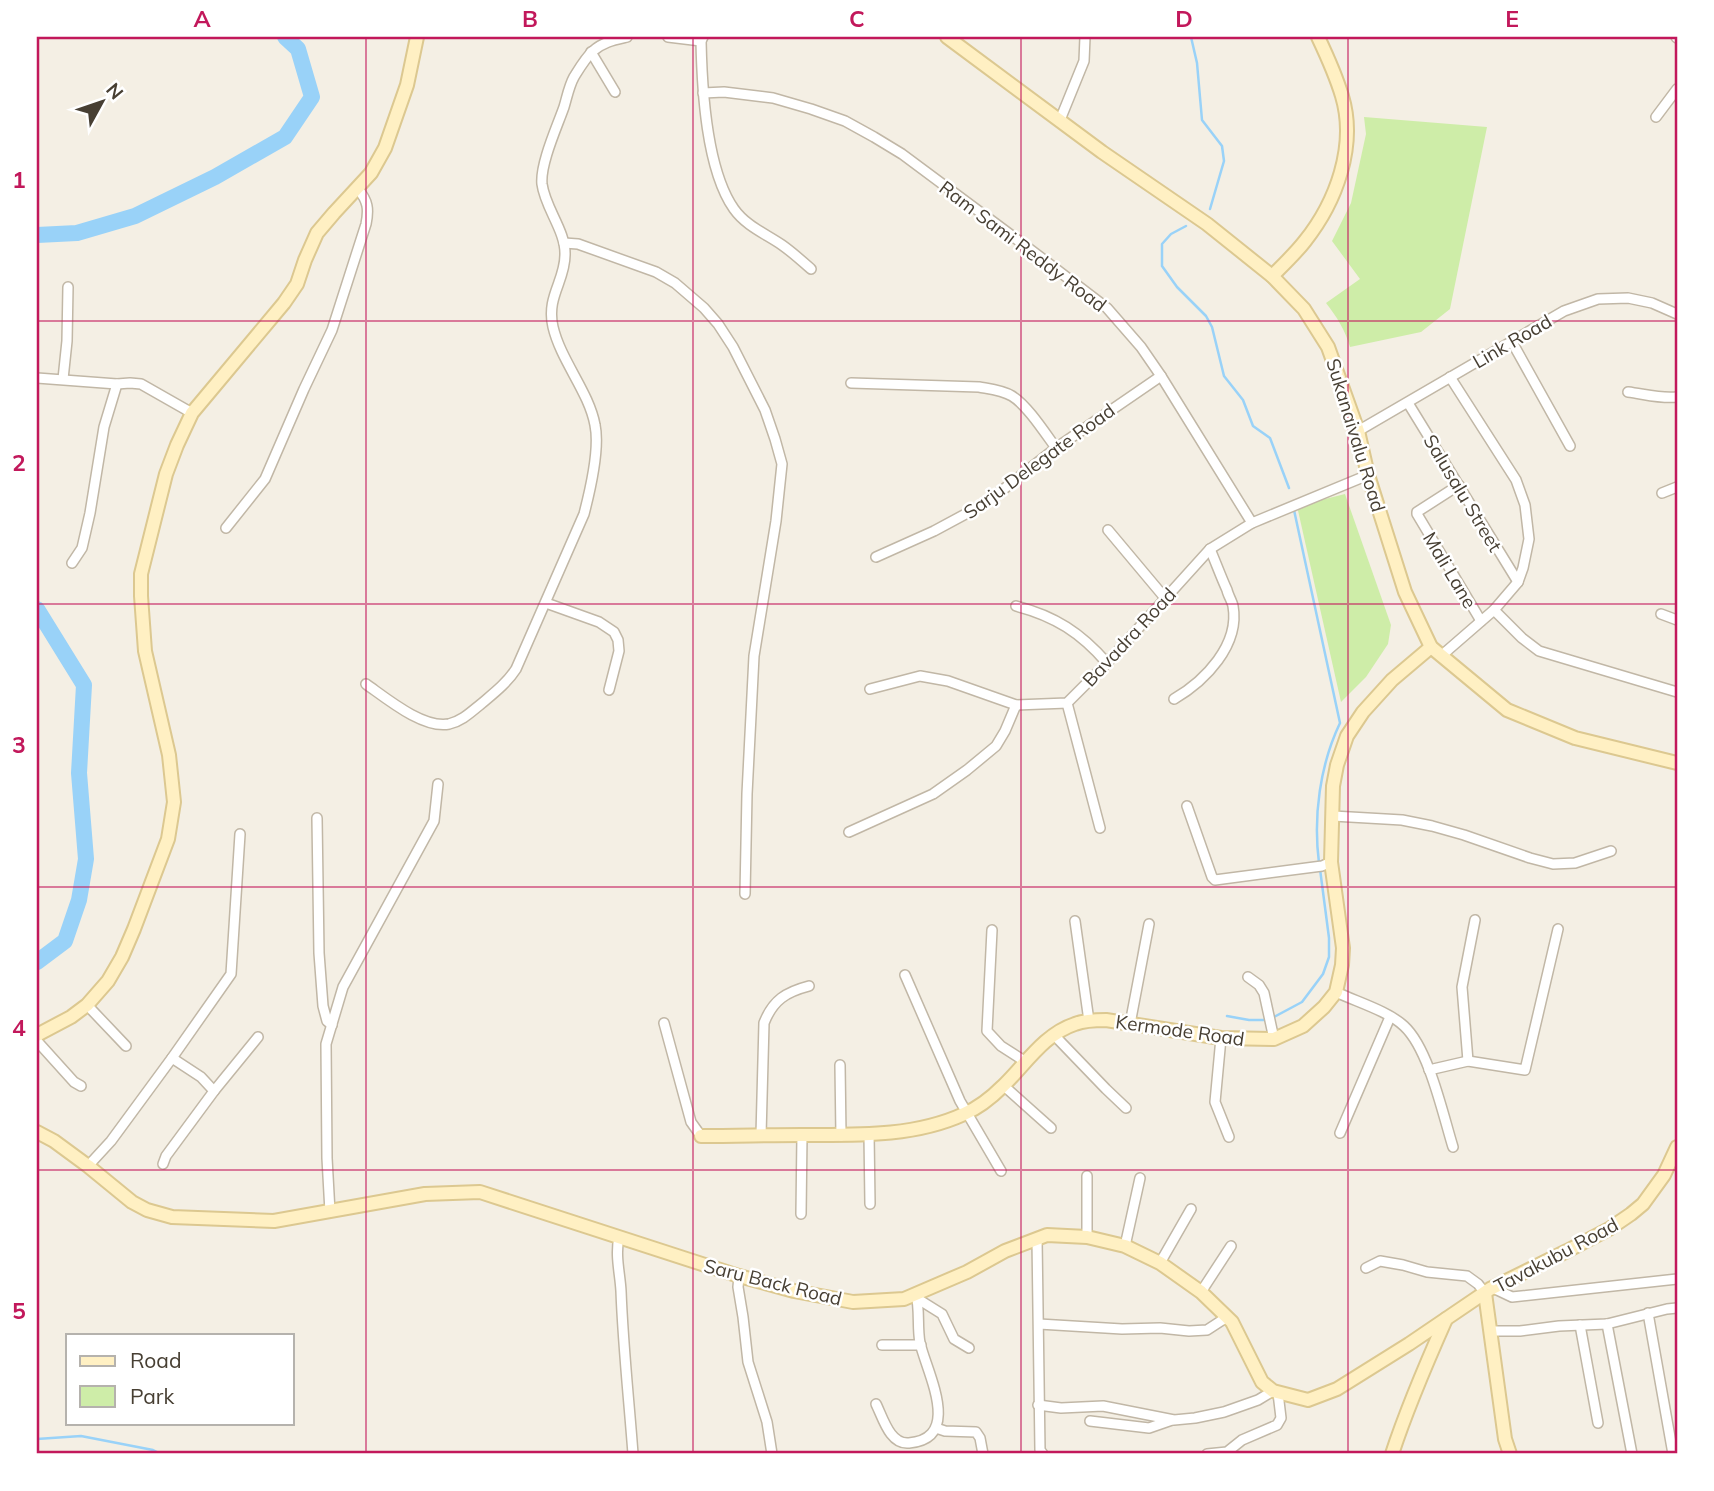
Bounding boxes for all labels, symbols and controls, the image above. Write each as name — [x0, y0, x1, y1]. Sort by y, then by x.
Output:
text: A — [193, 4, 211, 33]
text: B — [522, 4, 538, 33]
text: C — [849, 4, 865, 33]
text: D — [1175, 4, 1193, 33]
text: E — [1505, 4, 1519, 33]
north arrow — [66, 66, 136, 136]
text: N — [101, 78, 129, 104]
text: 1 — [12, 165, 26, 194]
street label: Ram Sami Reddy Road — [935, 175, 1111, 317]
street label: Link Road — [1468, 309, 1556, 373]
street label: Sukanaivalu Road — [1321, 355, 1391, 515]
street label: Sarju Delegate Road — [959, 398, 1119, 524]
street label: Salusalu Street — [1419, 430, 1508, 556]
text: 2 — [12, 448, 26, 477]
street label: Mali Lane — [1418, 527, 1482, 613]
street label: Bavadra Road — [1077, 582, 1181, 692]
text: 3 — [12, 730, 26, 759]
street label: Kermode Road — [1114, 1009, 1246, 1051]
text: 4 — [12, 1013, 26, 1042]
street label: Tavakubu Road — [1490, 1212, 1622, 1298]
street label: Saru Back Road — [702, 1253, 844, 1311]
text: 5 — [12, 1296, 26, 1325]
legend — [66, 1334, 294, 1424]
text: Road — [130, 1347, 181, 1373]
text: Park — [130, 1383, 174, 1409]

